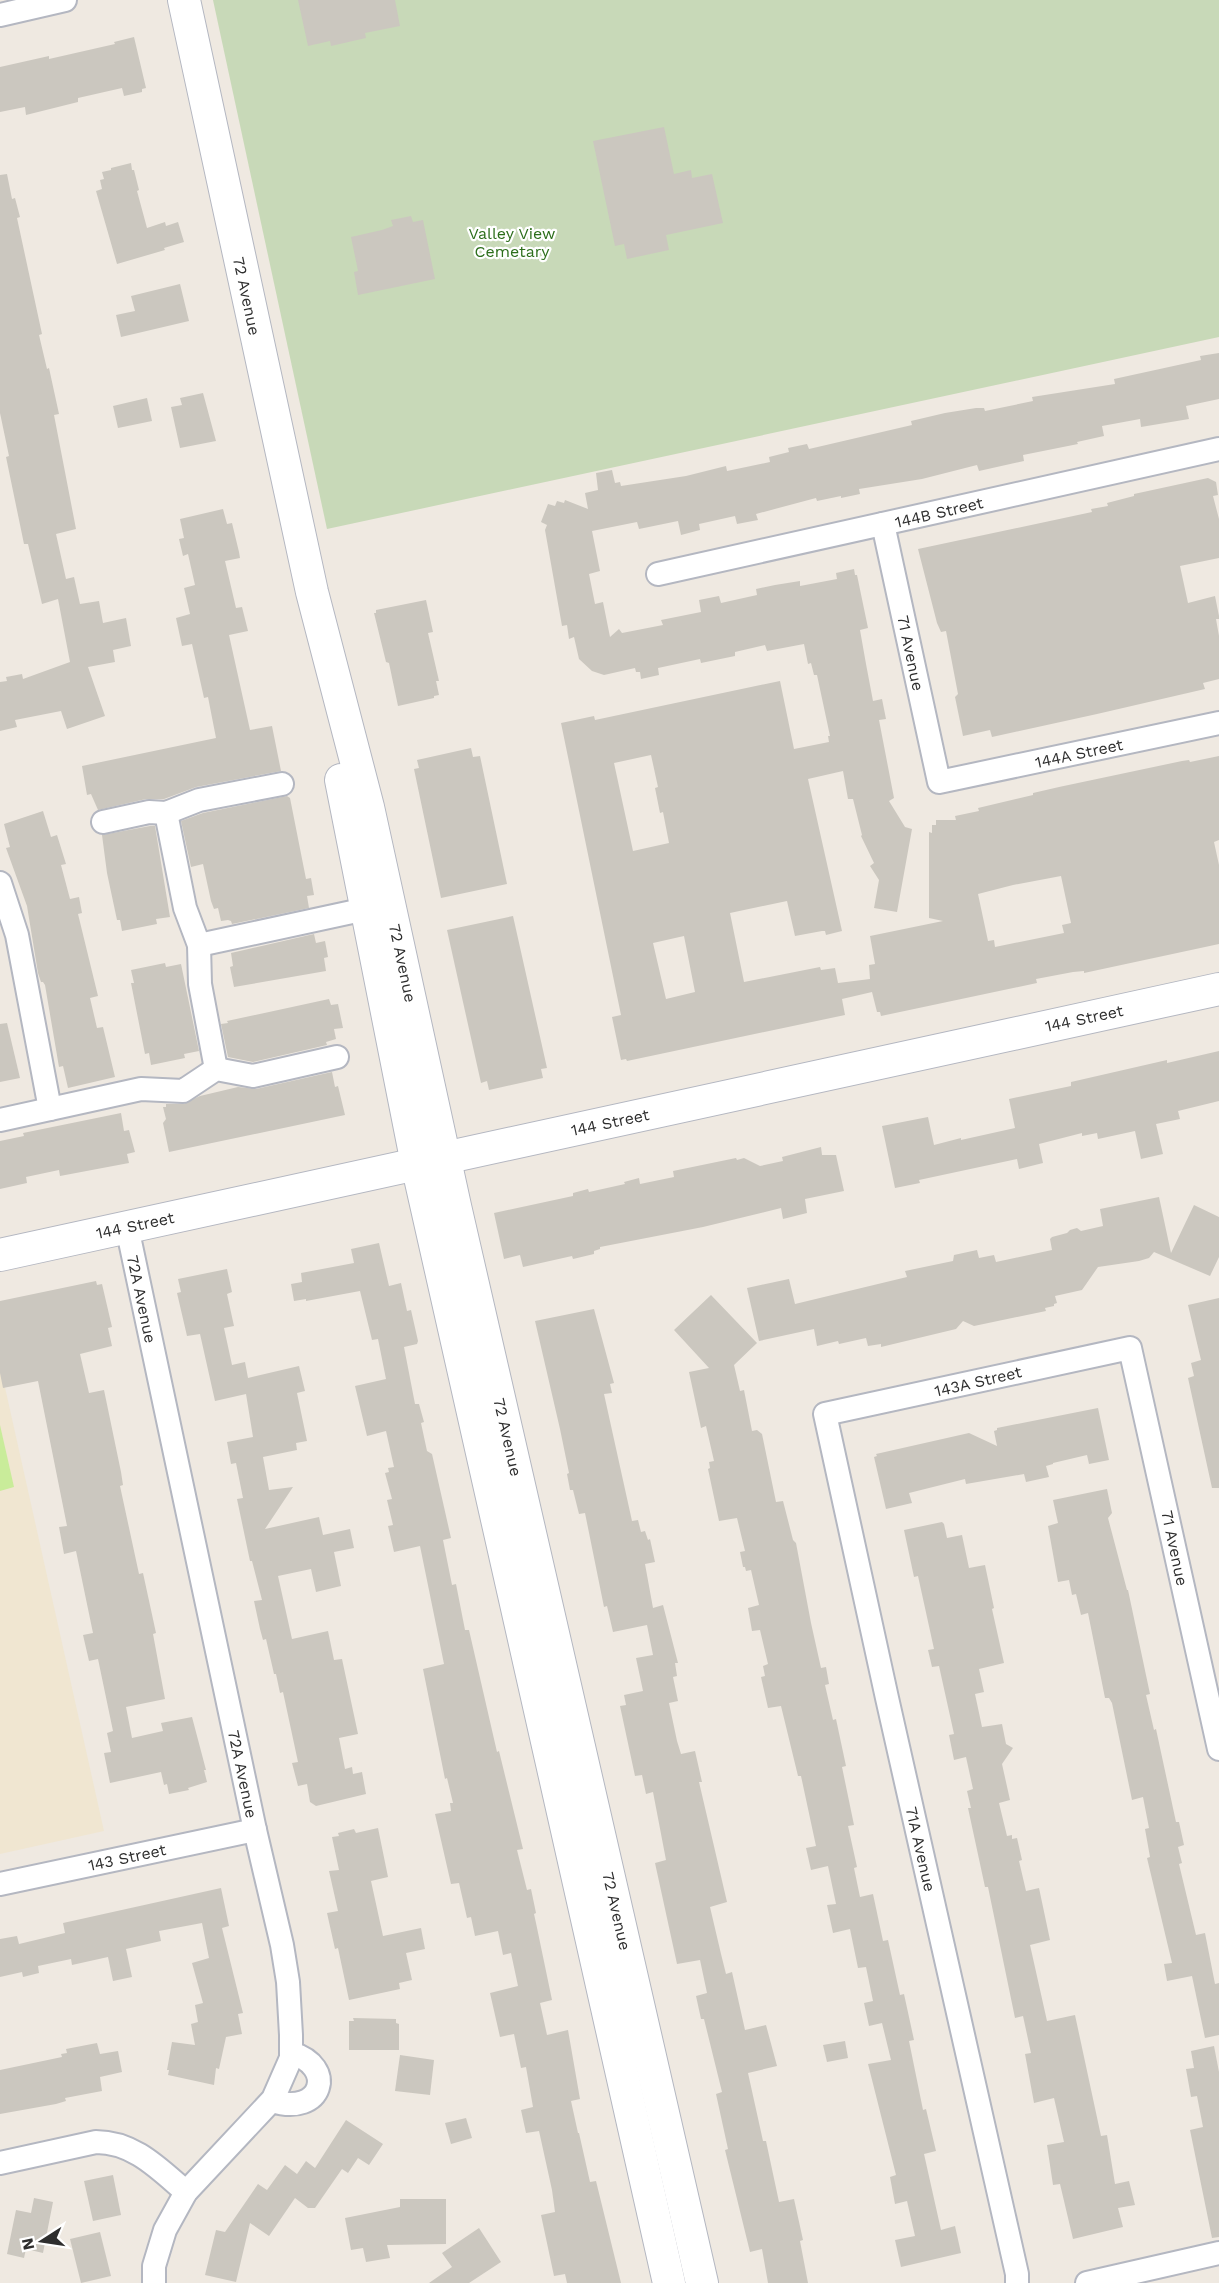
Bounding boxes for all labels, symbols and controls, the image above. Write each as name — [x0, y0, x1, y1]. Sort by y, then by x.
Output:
park label: Valley View Cemetary — [469, 224, 555, 261]
street label: 72 Avenue — [229, 255, 264, 337]
street label: 144B Street — [893, 493, 985, 532]
street label: 71 Avenue — [893, 614, 928, 693]
street label: 144A Street — [1033, 735, 1125, 772]
street label: 72 Avenue — [385, 922, 420, 1004]
street label: 144 Street — [1043, 1001, 1125, 1036]
street label: 144 Street — [569, 1105, 651, 1140]
street label: 144 Street — [94, 1208, 176, 1243]
street label: 72A Avenue — [123, 1253, 160, 1345]
street label: 143A Street — [933, 1362, 1024, 1401]
street label: 72 Avenue — [489, 1396, 526, 1478]
street label: 71 Avenue — [1157, 1509, 1192, 1588]
street label: 72A Avenue — [224, 1728, 261, 1820]
street label: 71A Avenue — [902, 1805, 940, 1893]
street label: 143 Street — [87, 1840, 168, 1875]
street label: 72 Avenue — [598, 1870, 635, 1952]
north arrow — [12, 2211, 72, 2271]
text: N — [17, 2236, 38, 2252]

